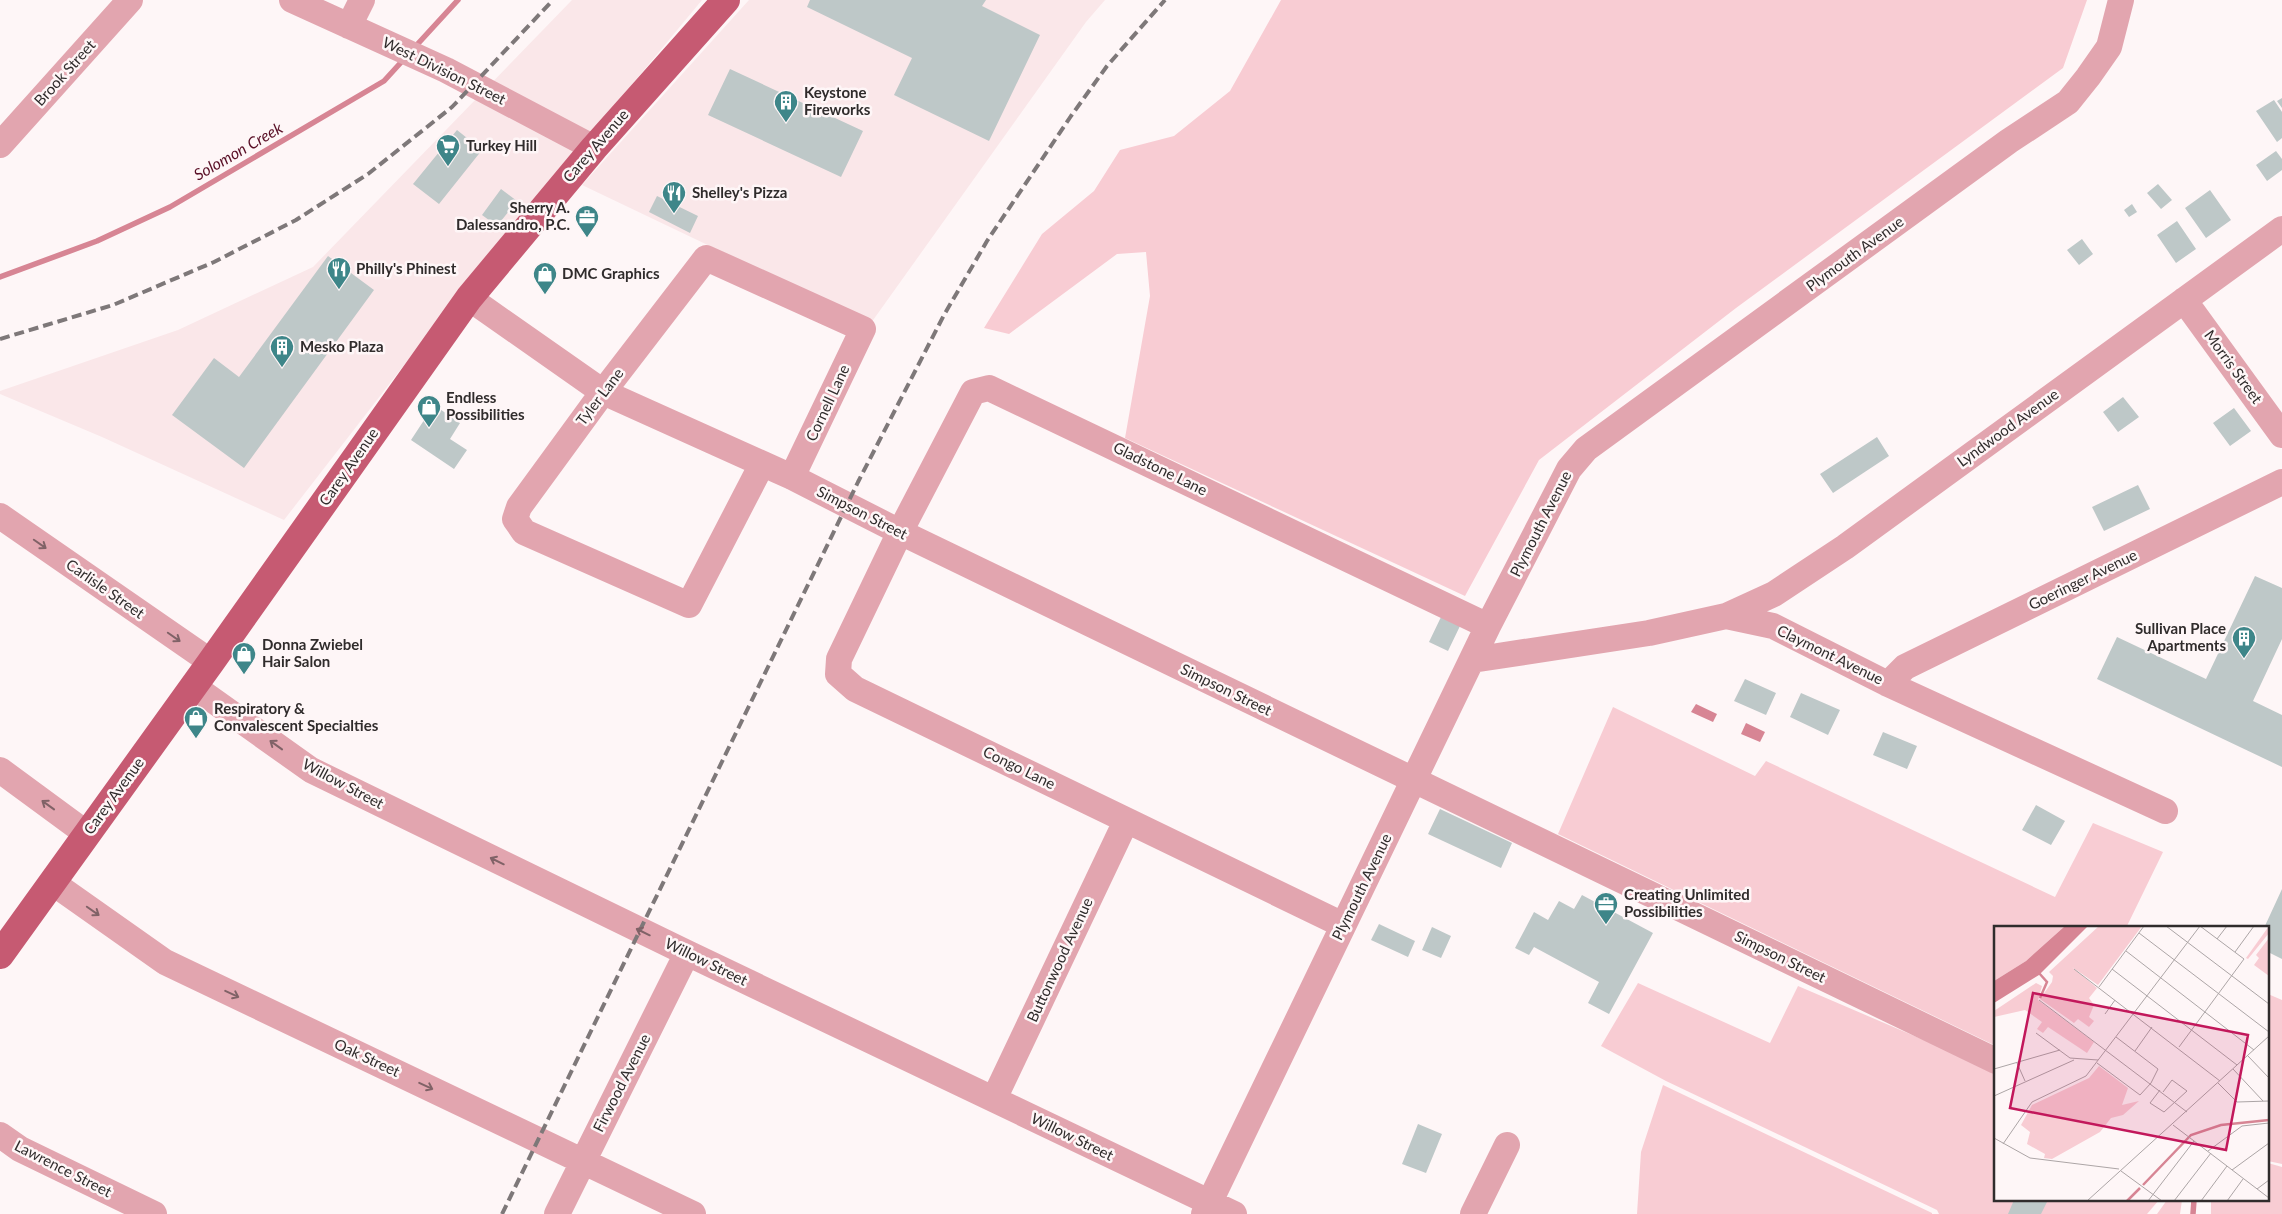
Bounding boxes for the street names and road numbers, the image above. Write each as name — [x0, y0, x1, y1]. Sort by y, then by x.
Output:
street label: West Division Street — [380, 32, 510, 108]
street label: Brook Street — [30, 35, 99, 109]
street label: Carey Avenue — [559, 105, 632, 185]
street label: Plymouth Avenue — [1802, 212, 1907, 295]
street label: Morris Street — [2201, 326, 2267, 407]
street label: Cornell Lane — [802, 361, 853, 444]
street label: Tyler Lane — [572, 364, 627, 429]
street label: Lyndwood Avenue — [1953, 384, 2062, 470]
street label: Carey Avenue — [315, 424, 382, 509]
street label: Gladstone Lane — [1111, 438, 1210, 499]
street label: Plymouth Avenue — [1506, 468, 1575, 579]
street label: Simpson Street — [814, 482, 911, 543]
street label: Goeringer Avenue — [2025, 545, 2140, 613]
street label: Carlisle Street — [63, 555, 149, 622]
street label: Claymont Avenue — [1774, 621, 1887, 688]
street label: Simpson Street — [1178, 659, 1275, 719]
street label: Congo Lane — [980, 742, 1059, 792]
street label: Carey Avenue — [79, 753, 147, 837]
street label: Willow Street — [300, 754, 388, 812]
street label: Plymouth Avenue — [1328, 830, 1395, 943]
street label: Buttonwood Avenue — [1022, 895, 1096, 1025]
street label: Simpson Street — [1732, 926, 1829, 986]
street label: Willow Street — [662, 933, 751, 989]
street label: Firwood Avenue — [589, 1030, 654, 1135]
street label: Oak Street — [332, 1034, 404, 1080]
street label: Willow Street — [1028, 1108, 1117, 1164]
street label: Lawrence Street — [12, 1136, 116, 1201]

